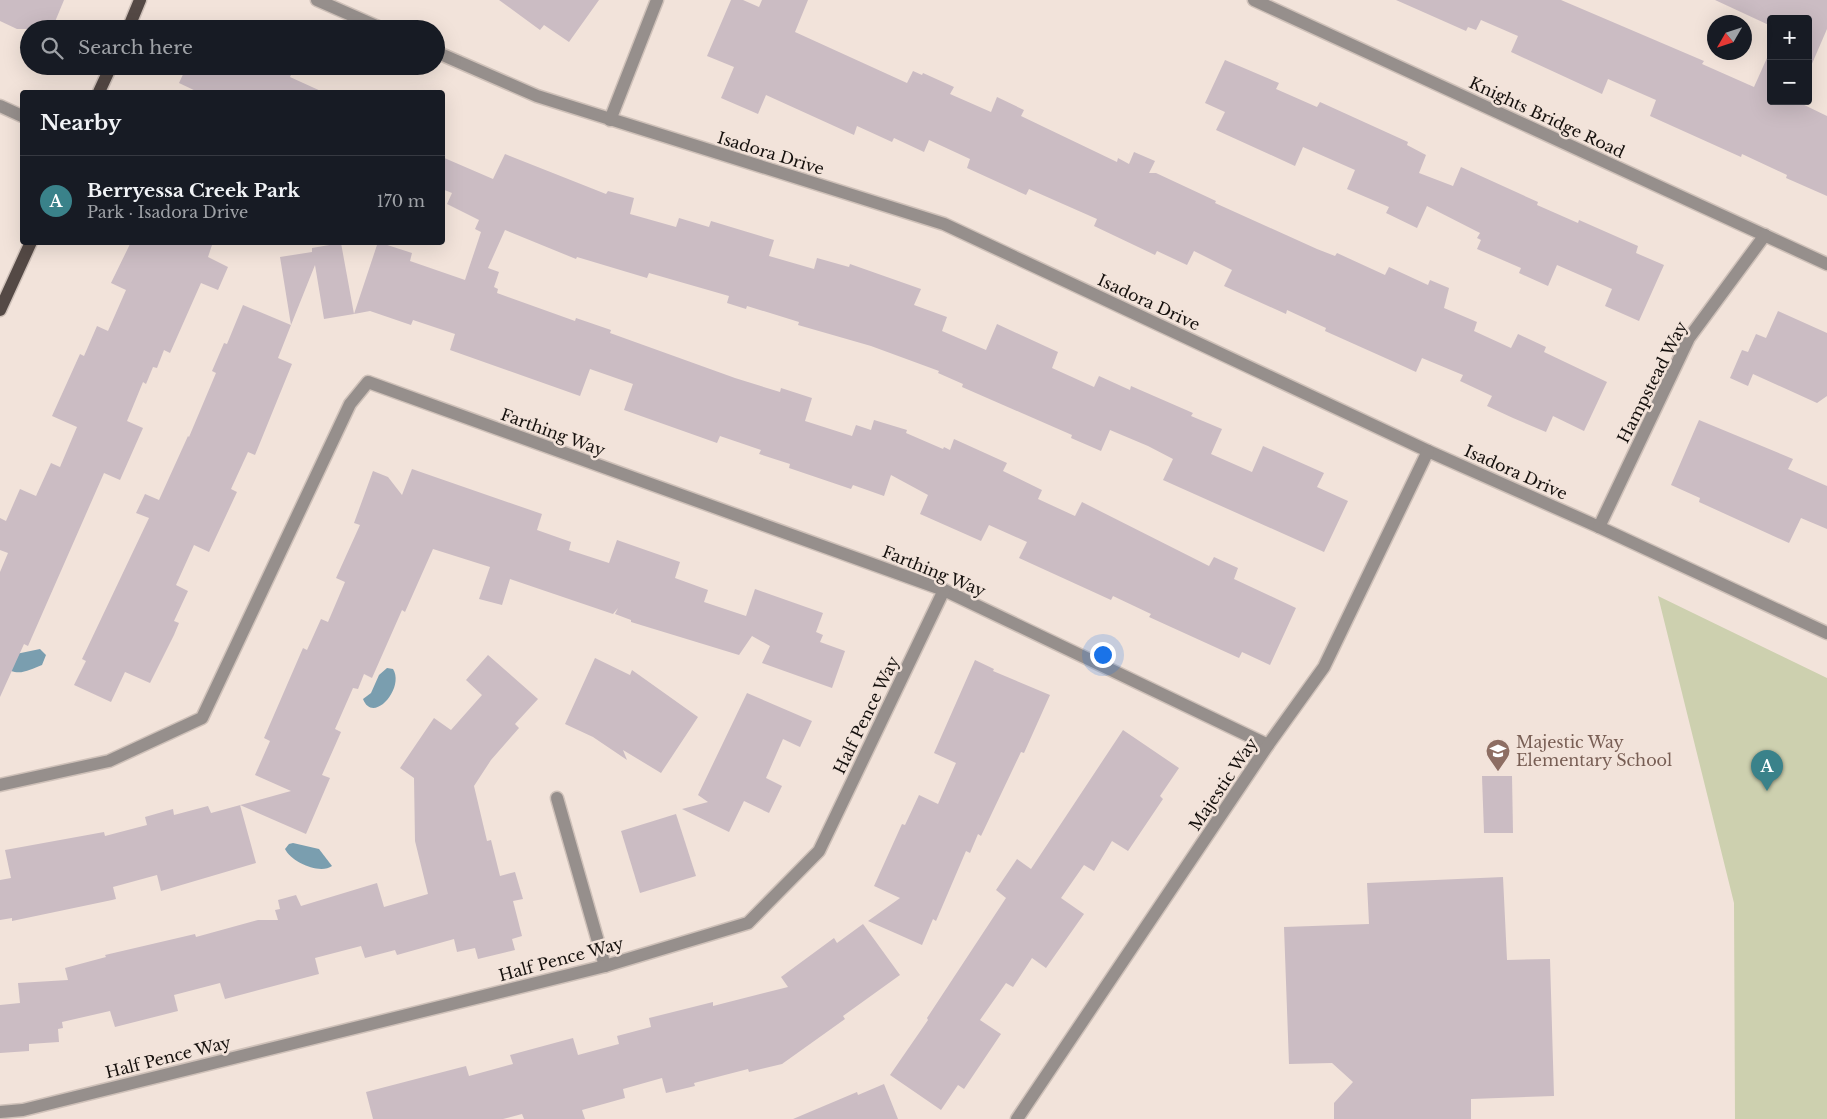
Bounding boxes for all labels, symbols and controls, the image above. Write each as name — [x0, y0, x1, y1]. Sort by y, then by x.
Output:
north arrow — [1707, 15, 1752, 60]
map controls — [1767, 15, 1812, 105]
button: + — [1767, 15, 1812, 60]
search box — [20, 20, 445, 75]
icon: search — [38, 34, 66, 62]
text: Search here — [78, 36, 193, 59]
button: − — [1767, 60, 1812, 105]
street label: Knights Bridge Road — [1466, 72, 1628, 162]
text: Nearby — [40, 110, 121, 136]
street label: Isadora Drive — [715, 127, 827, 179]
text: Berryessa Creek Park — [87, 179, 300, 202]
text: A — [50, 191, 62, 211]
text: 170 m — [377, 191, 425, 211]
text: Park · Isadora Drive — [87, 202, 248, 222]
street label: Isadora Drive — [1095, 270, 1203, 334]
street label: Hampstead Way — [1613, 317, 1692, 446]
street label: Farthing Way — [498, 404, 609, 460]
street label: Isadora Drive — [1461, 440, 1571, 504]
street label: Farthing Way — [879, 541, 989, 601]
your location — [1090, 642, 1116, 668]
street label: Half Pence Way — [829, 652, 904, 777]
place label: Majestic Way Elementary School — [1516, 732, 1672, 770]
street label: Majestic Way — [1185, 733, 1262, 834]
school or university icon: Majestic Way Elementary School — [1485, 738, 1511, 772]
pin: A — [1751, 750, 1783, 791]
street label: Half Pence Way — [496, 932, 626, 985]
street label: Half Pence Way — [103, 1032, 234, 1082]

